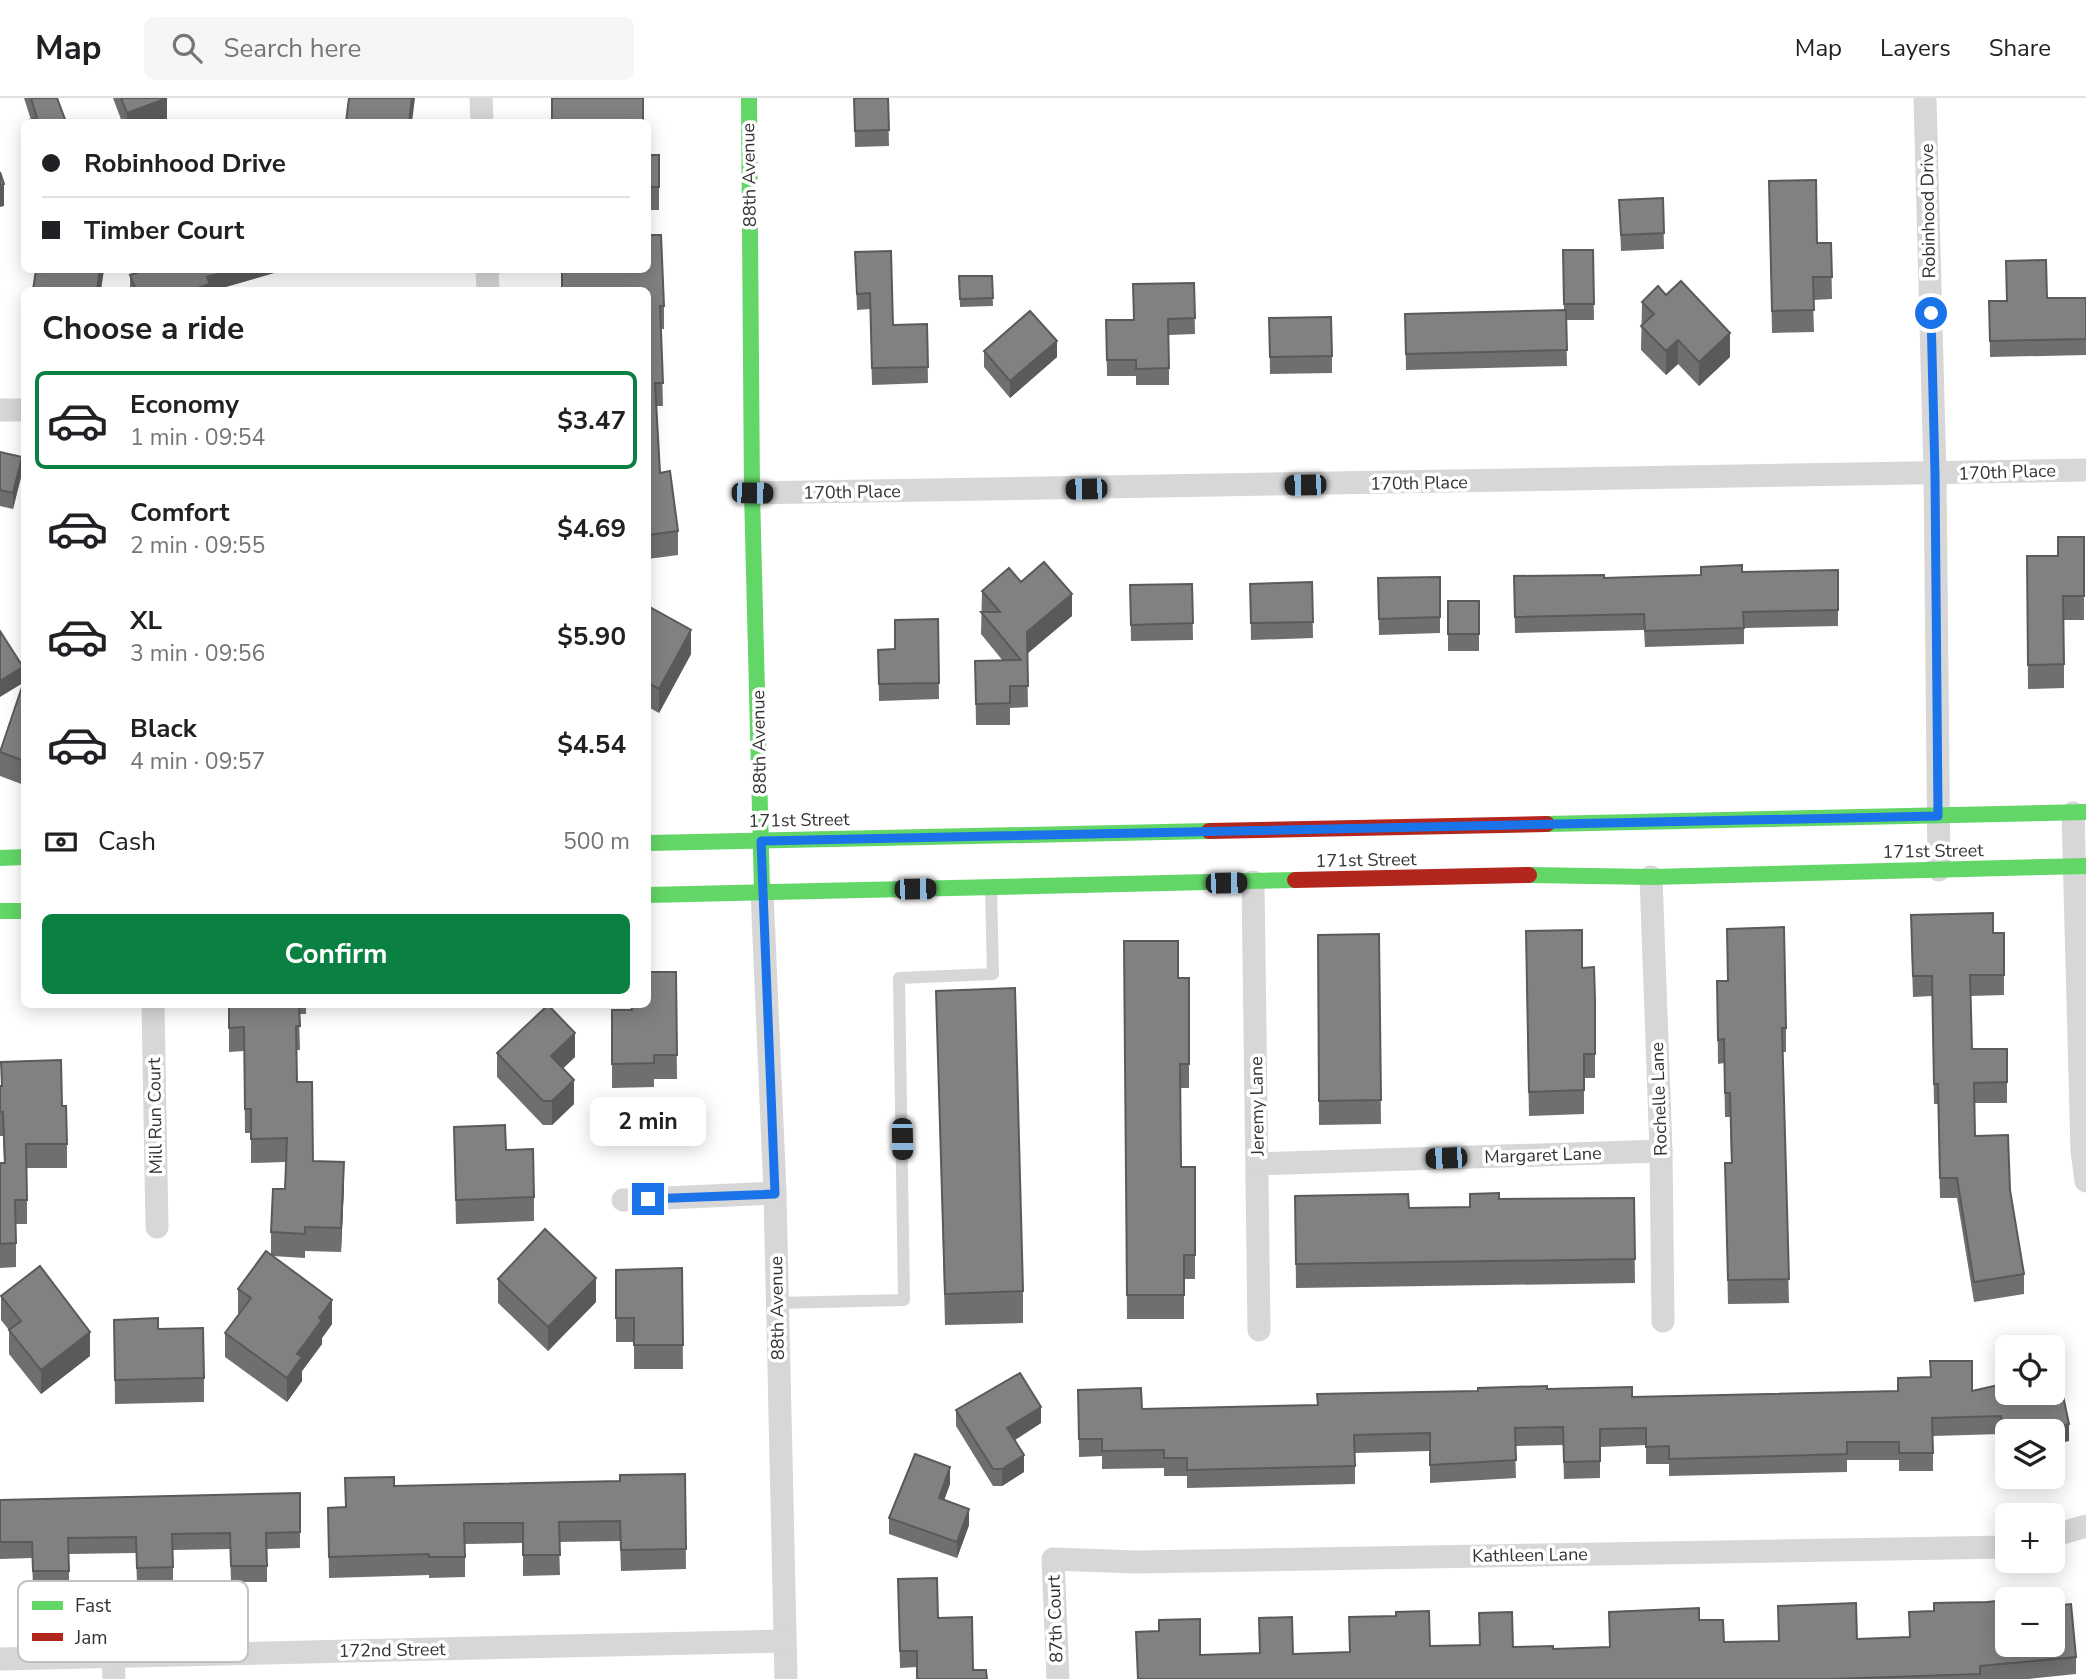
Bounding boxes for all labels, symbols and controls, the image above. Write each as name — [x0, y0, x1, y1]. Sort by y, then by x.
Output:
search box — [144, 17, 634, 80]
text: Map — [35, 26, 102, 71]
icon: search — [168, 29, 206, 67]
text: Search here — [224, 31, 361, 66]
text: Map — [1795, 32, 1842, 64]
text: Layers — [1880, 32, 1951, 64]
text: Share — [1989, 32, 2051, 64]
street label: 88th Avenue — [736, 123, 762, 227]
street label: Robinhood Drive — [1915, 143, 1941, 279]
text: Robinhood Drive — [84, 146, 286, 181]
text: Timber Court — [84, 213, 244, 248]
route start — [1915, 297, 1947, 329]
text: Choose a ride — [42, 307, 244, 350]
text: Economy — [130, 387, 239, 422]
icon: car — [46, 389, 109, 452]
text: $3.47 — [557, 403, 626, 438]
text: 1 min · 09:54 — [130, 422, 265, 453]
street label: 170th Place — [1958, 458, 2056, 486]
street label: 170th Place — [1370, 470, 1468, 496]
car — [1284, 474, 1327, 496]
car — [1065, 478, 1108, 500]
street label: 170th Place — [803, 479, 901, 505]
car — [731, 482, 774, 504]
text: Comfort — [130, 495, 230, 530]
icon: car — [46, 497, 109, 560]
text: $4.69 — [557, 511, 626, 546]
text: 2 min · 09:55 — [130, 530, 265, 561]
text: XL — [130, 603, 162, 638]
icon: car — [46, 605, 109, 668]
text: $5.90 — [557, 619, 626, 654]
text: 3 min · 09:56 — [130, 638, 265, 669]
street label: 88th Avenue — [746, 690, 772, 794]
text: Black — [130, 711, 197, 746]
icon: car — [46, 713, 109, 776]
text: $4.54 — [557, 727, 626, 762]
text: 4 min · 09:57 — [130, 746, 265, 777]
street label: 171st Street — [748, 807, 850, 833]
icon: cash — [42, 823, 80, 861]
text: Cash — [98, 824, 156, 859]
text: 500 m — [563, 826, 630, 857]
street label: 171st Street — [1882, 838, 1984, 864]
street label: 171st Street — [1315, 847, 1417, 873]
car — [1205, 872, 1248, 894]
car — [894, 878, 937, 900]
button: Confirm — [42, 914, 630, 994]
street label: Rochelle Lane — [1645, 1042, 1673, 1156]
street label: Jeremy Lane — [1244, 1056, 1270, 1157]
street label: Mill Run Court — [142, 1057, 168, 1175]
callout: 2 min — [590, 1098, 706, 1146]
text: 2 min — [618, 1106, 678, 1137]
car — [892, 1118, 913, 1160]
street label: Margaret Lane — [1484, 1141, 1602, 1169]
car — [1425, 1147, 1468, 1169]
route end — [632, 1183, 664, 1215]
street label: 88th Avenue — [764, 1256, 790, 1360]
map controls — [1995, 1335, 2065, 1657]
button: locate — [1995, 1335, 2065, 1405]
button: layers — [1995, 1419, 2065, 1489]
button: + — [1995, 1503, 2065, 1573]
street label: Kathleen Lane — [1472, 1542, 1588, 1568]
street label: 87th Court — [1041, 1574, 1069, 1663]
legend — [18, 1581, 248, 1662]
button: − — [1995, 1587, 2065, 1657]
text: Fast — [75, 1593, 111, 1619]
text: Jam — [74, 1625, 108, 1651]
street label: 172nd Street — [338, 1637, 446, 1663]

